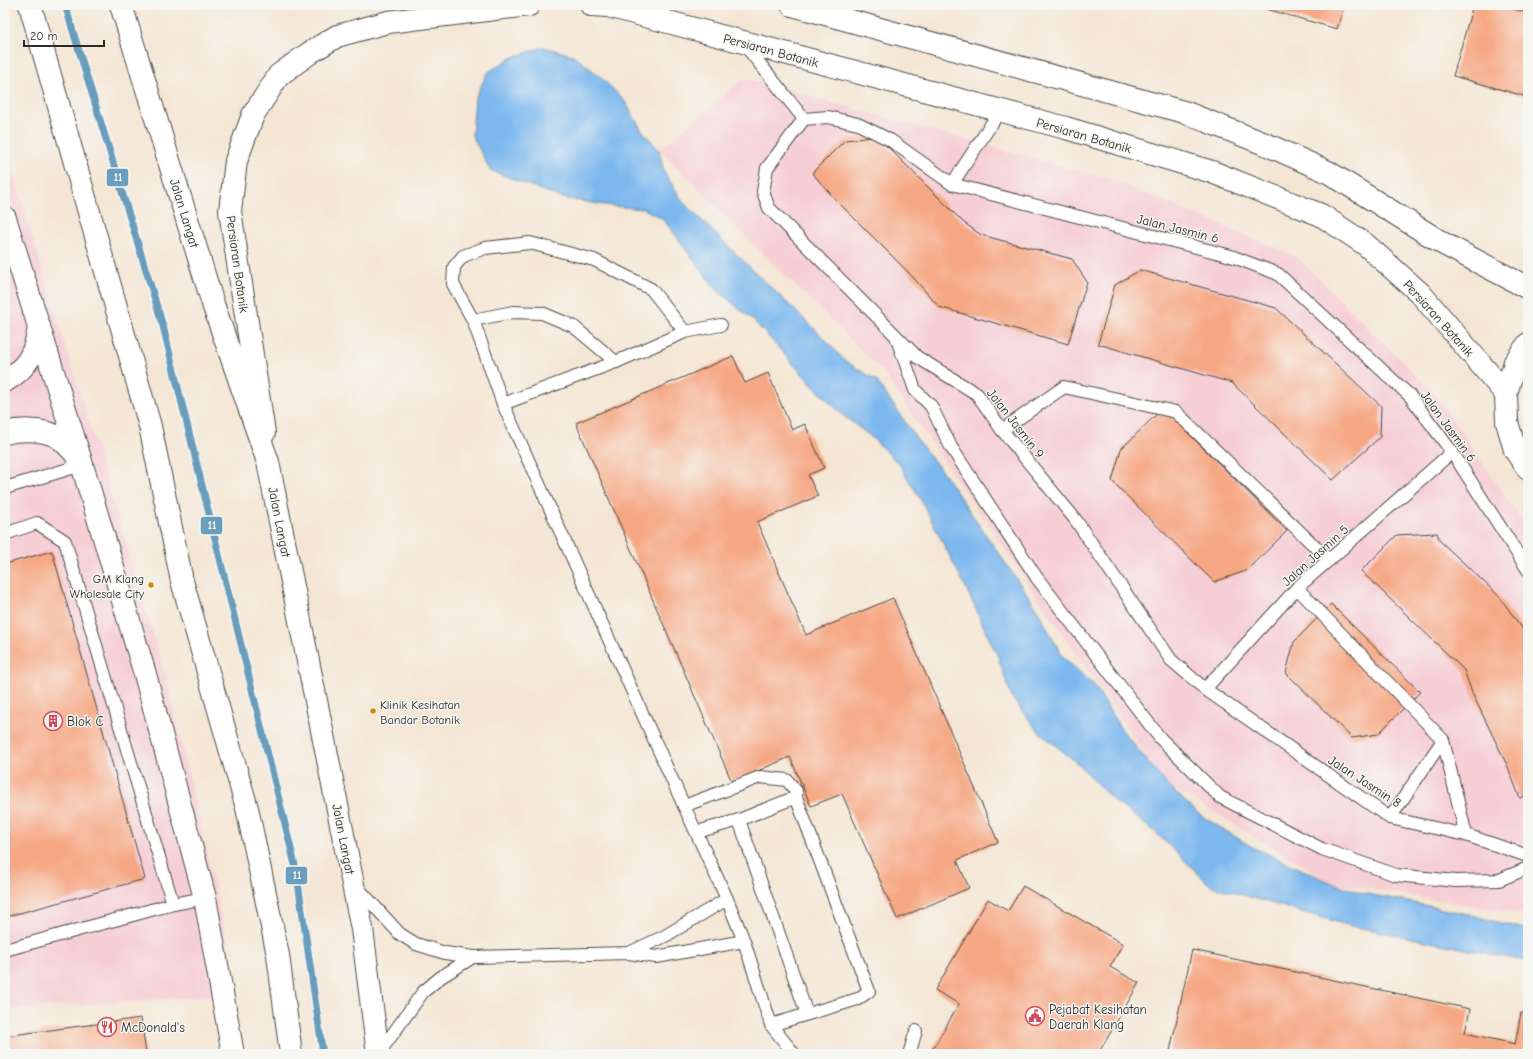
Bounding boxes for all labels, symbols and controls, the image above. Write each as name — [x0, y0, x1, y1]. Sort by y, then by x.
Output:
scale bar — [24, 22, 104, 48]
text: 20 m — [30, 29, 58, 43]
street label: Persiaran Botanik — [722, 31, 821, 71]
street label: Persiaran Botanik — [1035, 115, 1134, 156]
line badge: 11 — [106, 168, 129, 187]
text: 11 — [114, 171, 122, 184]
street label: Jalan Langat — [167, 177, 202, 251]
street label: Jalan Jasmin 6 — [1135, 211, 1220, 246]
street label: Persiaran Botanik — [223, 215, 252, 314]
street label: Persiaran Botanik — [1400, 277, 1477, 360]
street label: Jalan Jasmin 9 — [984, 386, 1047, 461]
street label: Jalan Jasmin 6 — [1418, 388, 1479, 465]
street label: Jalan Langat — [265, 486, 294, 560]
line badge: 11 — [200, 516, 223, 535]
text: 11 — [208, 519, 216, 532]
street label: Jalan Jasmin 5 — [1279, 522, 1352, 589]
place label: GM Klang Wholesale City — [69, 572, 145, 601]
marker: GM Klang Wholesale City — [146, 580, 156, 590]
place label: Klinik Kesihatan Bandar Botanik — [380, 698, 460, 727]
marker: Klinik Kesihatan Bandar Botanik — [368, 706, 378, 716]
building icon: Blok C — [42, 710, 64, 732]
place label: Blok C — [67, 714, 103, 729]
street label: Jalan Jasmin 8 — [1326, 752, 1404, 811]
street label: Jalan Langat — [329, 803, 358, 877]
line badge: 11 — [285, 866, 308, 885]
text: 11 — [293, 869, 301, 882]
place label: Pejabat Kesihatan Daerah Klang — [1049, 1002, 1147, 1032]
public building icon: Pejabat Kesihatan Daerah Klang — [1024, 1005, 1046, 1027]
restaurant icon: McDonald's — [96, 1016, 118, 1038]
place label: McDonald's — [121, 1020, 185, 1035]

